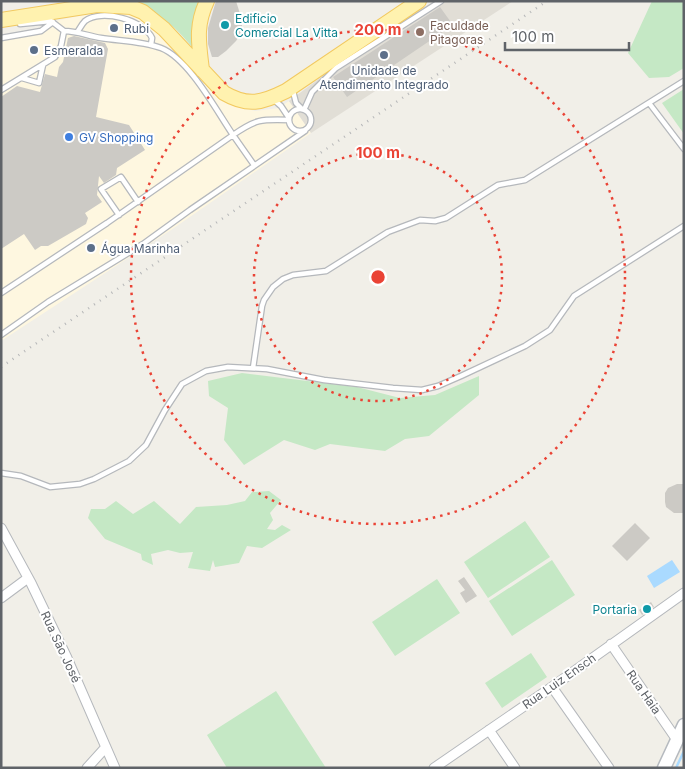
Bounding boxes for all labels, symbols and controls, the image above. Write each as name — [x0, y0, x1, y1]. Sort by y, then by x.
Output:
place label: Edificio Comercial La Vitta — [235, 11, 338, 40]
place label: Faculdade Pitagoras — [430, 18, 489, 47]
marker: Edificio Comercial La Vitta — [219, 19, 231, 31]
text: 200 m — [355, 20, 401, 39]
scale bar — [505, 20, 629, 52]
place label: Rubi — [124, 21, 149, 36]
marker: Rubi — [108, 22, 120, 34]
marker: Faculdade Pitagoras — [414, 26, 426, 38]
text: 100 m — [512, 27, 554, 46]
place label: Esmeralda — [44, 43, 103, 58]
marker: Esmeralda — [28, 44, 40, 56]
marker: Unidade de Atendimento Integrado — [378, 49, 390, 61]
place label: Unidade de Atendimento Integrado — [319, 63, 449, 92]
place label: GV Shopping — [79, 130, 153, 145]
marker: GV Shopping — [63, 131, 75, 143]
text: 100 m — [356, 143, 400, 162]
place label: Água Marinha — [101, 241, 180, 256]
marker: Água Marinha — [85, 242, 97, 254]
centre of rings — [369, 268, 387, 286]
place label: Portaria — [592, 602, 637, 617]
marker: Portaria — [641, 603, 653, 615]
street label: Rua São José — [38, 609, 84, 685]
street label: Rua Luiz Ensch — [519, 650, 599, 712]
street label: Rua Haia — [623, 667, 665, 717]

